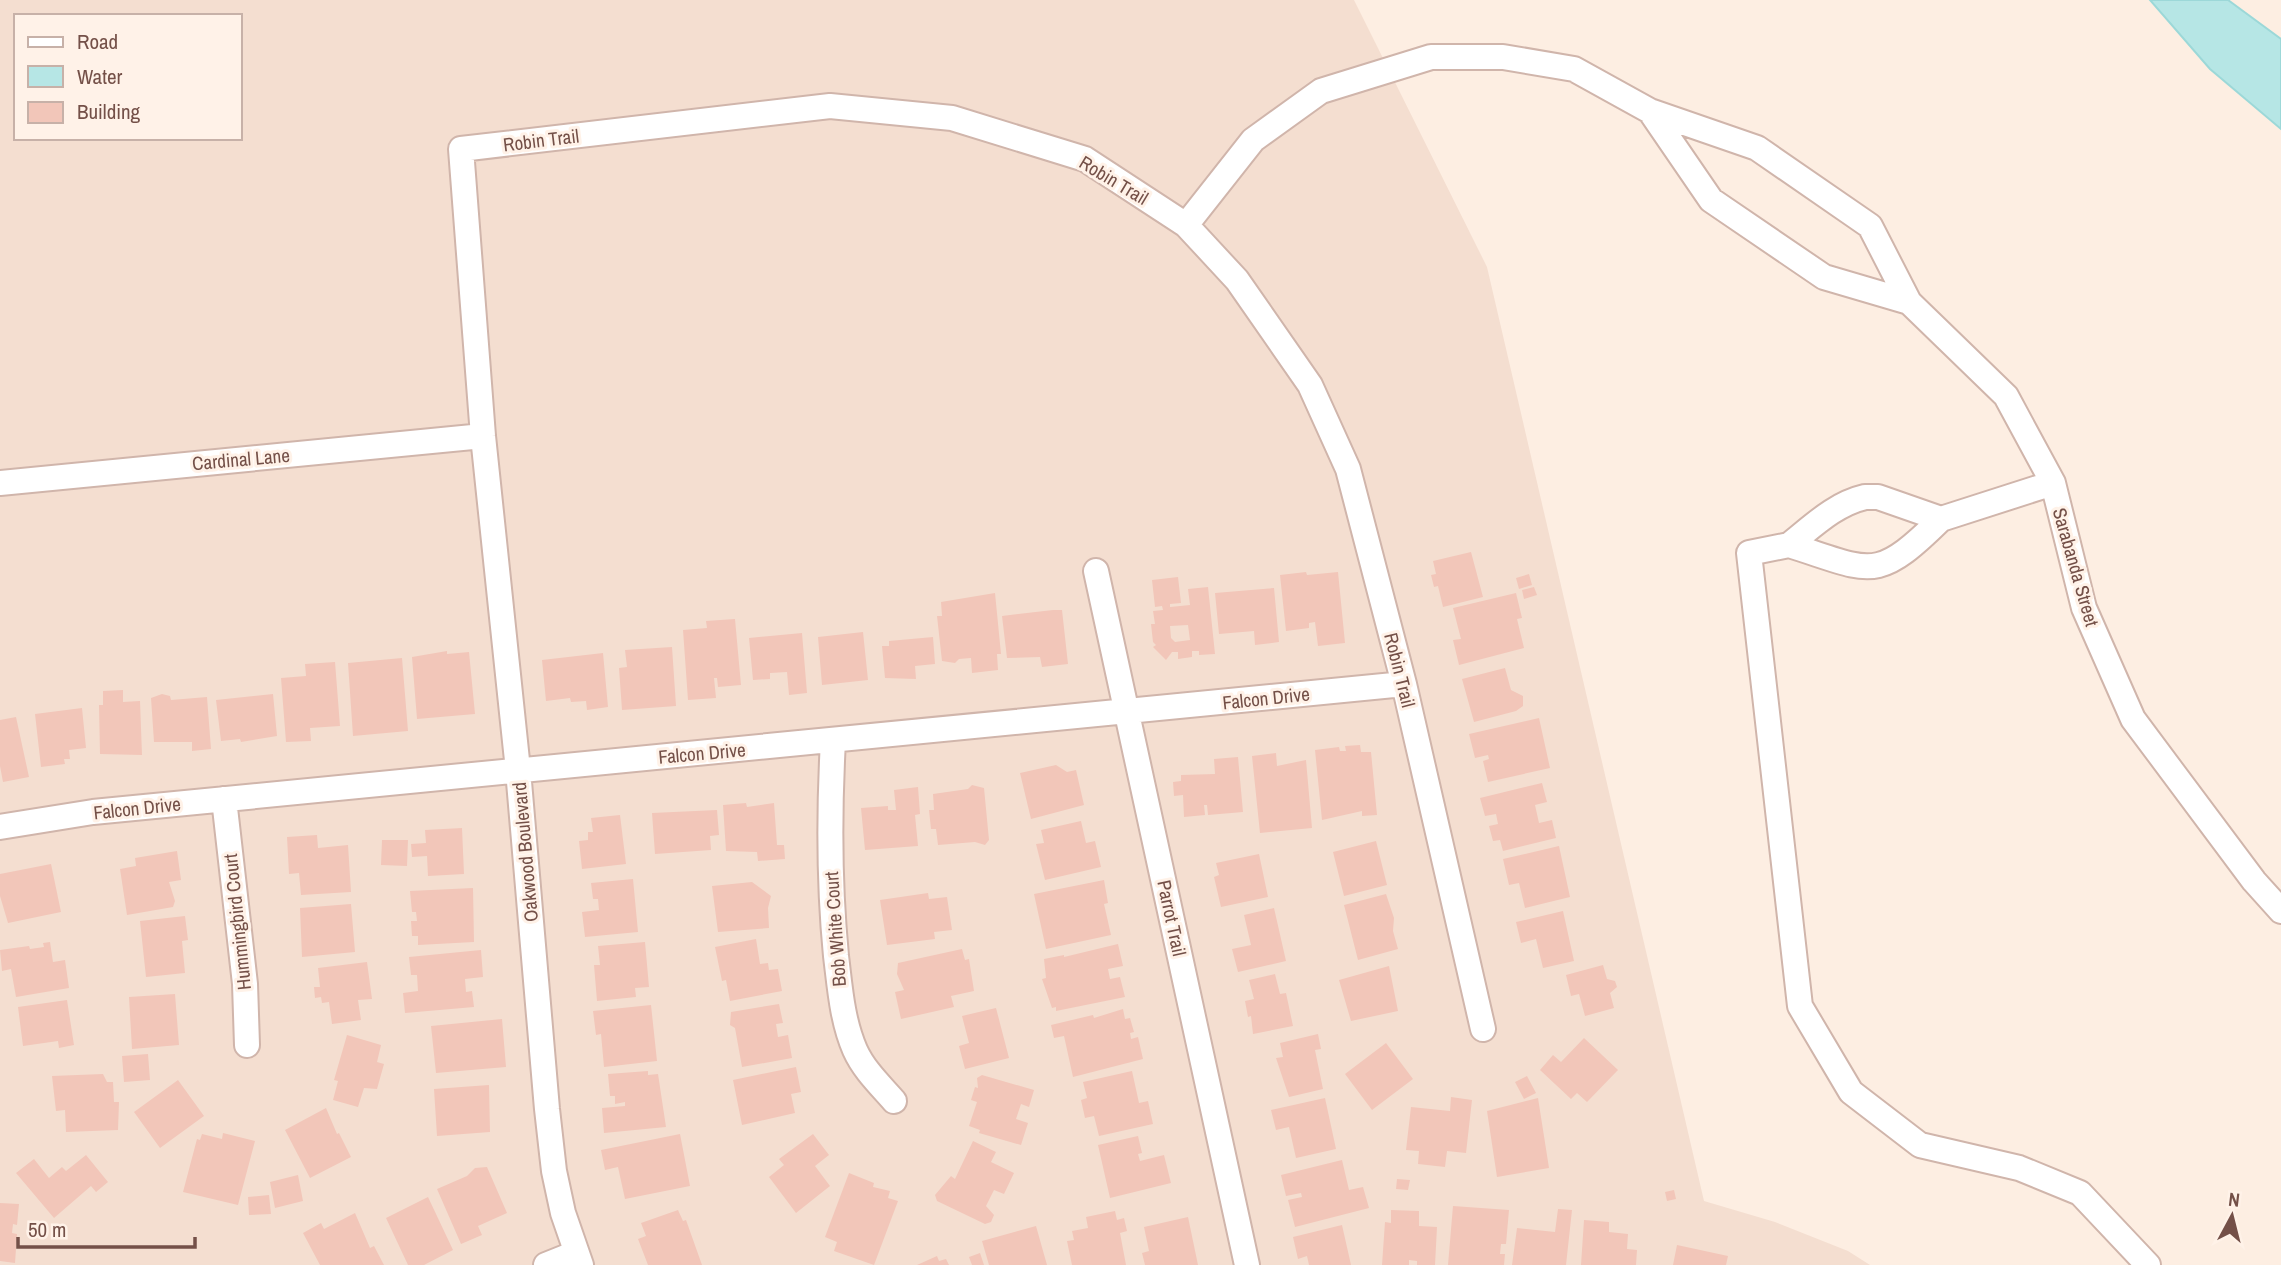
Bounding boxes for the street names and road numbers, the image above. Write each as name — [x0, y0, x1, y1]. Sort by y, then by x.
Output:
street label: Robin Trail — [502, 122, 580, 158]
street label: Robin Trail — [1075, 149, 1153, 211]
street label: Cardinal Lane — [191, 442, 291, 476]
street label: Sarabanda Street — [2047, 505, 2106, 630]
street label: Robin Trail — [1378, 630, 1422, 710]
street label: Falcon Drive — [1221, 680, 1311, 716]
street label: Falcon Drive — [657, 736, 747, 770]
street label: Oakwood Boulevard — [506, 781, 544, 923]
street label: Falcon Drive — [92, 790, 182, 826]
street label: Hummingbird Court — [217, 852, 257, 991]
street label: Bob White Court — [818, 870, 852, 987]
street label: Parrot Trail — [1151, 878, 1193, 958]

